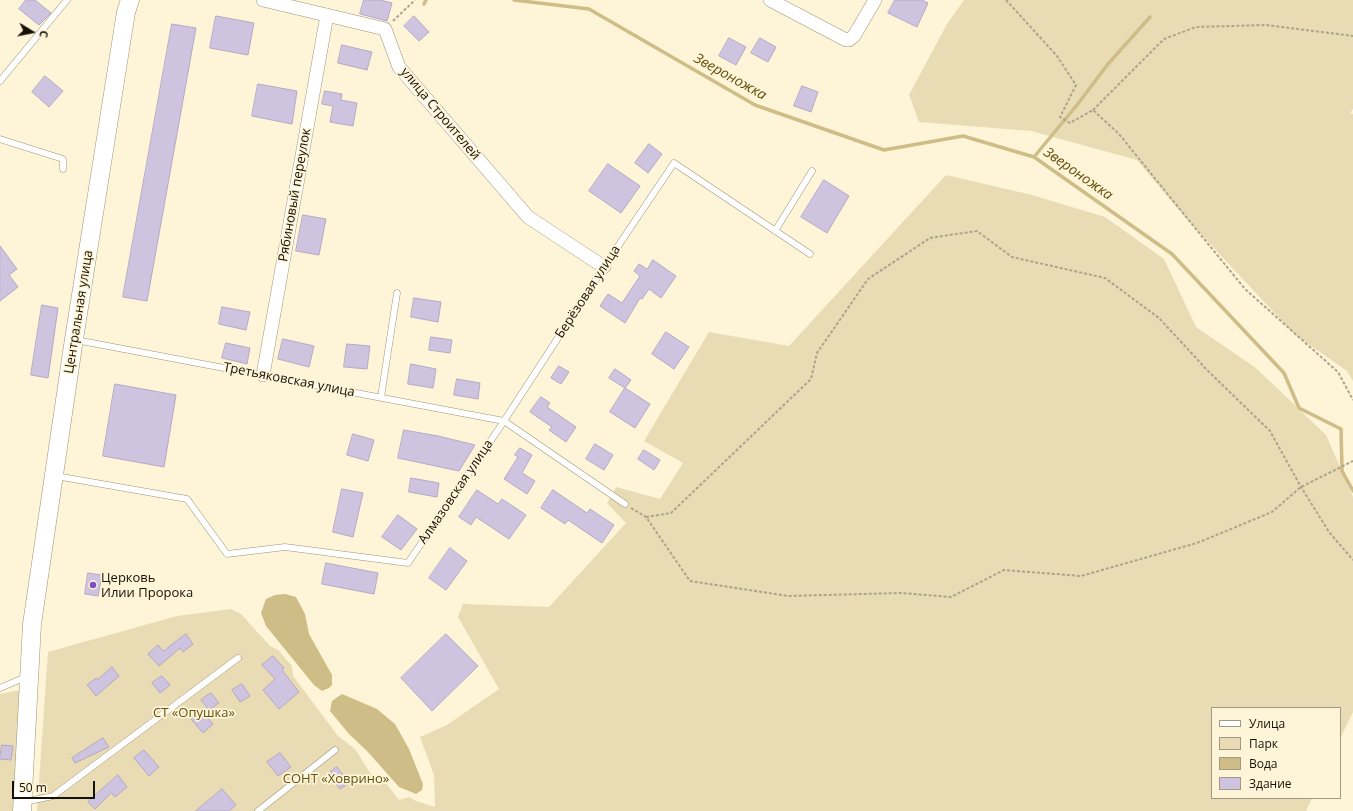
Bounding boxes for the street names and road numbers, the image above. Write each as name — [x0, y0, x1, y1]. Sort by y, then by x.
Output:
street label: улица Строителей — [397, 65, 483, 163]
street label: Рябиновый переулок — [276, 127, 314, 263]
street label: Берёзовая улица — [552, 243, 624, 341]
street label: Центральная улица — [62, 249, 96, 375]
street label: Третьяковская улица — [222, 360, 356, 400]
street label: Алмазовская улица — [415, 437, 497, 547]

